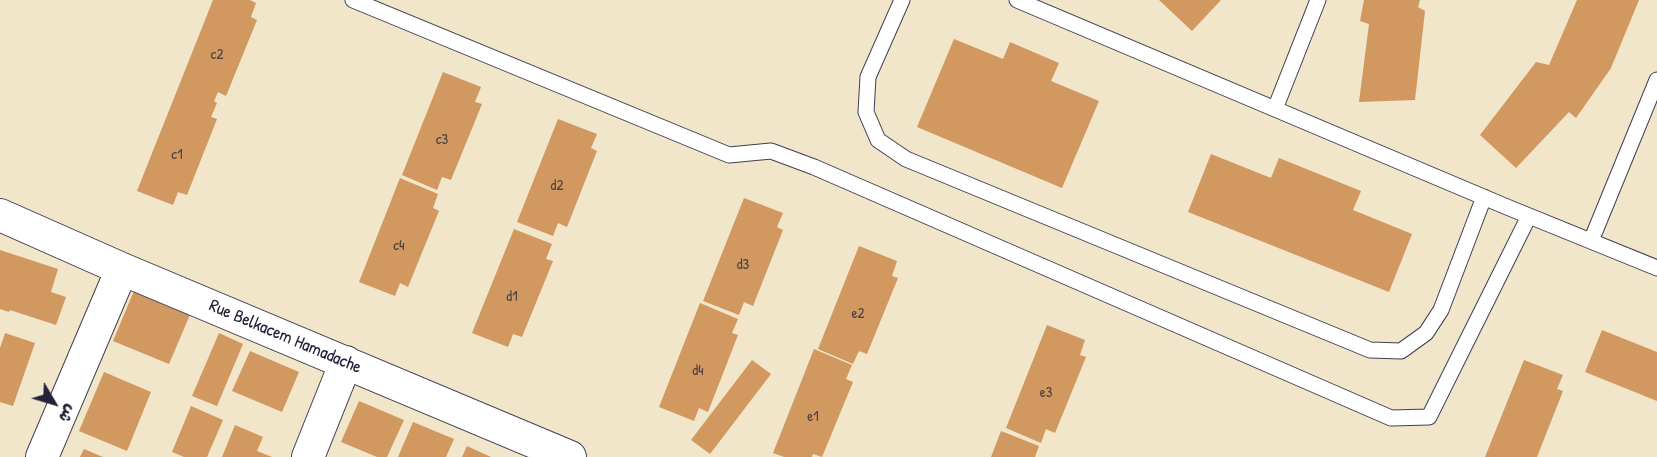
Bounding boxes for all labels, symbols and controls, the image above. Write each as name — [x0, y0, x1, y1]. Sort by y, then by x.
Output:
house number: c2 — [211, 46, 223, 64]
house number: c3 — [436, 131, 448, 149]
house number: c1 — [171, 146, 183, 164]
house number: d2 — [551, 177, 563, 195]
house number: c4 — [393, 237, 405, 255]
house number: d3 — [737, 256, 749, 274]
house number: d1 — [506, 288, 518, 306]
street label: Rue Belkacem Hamadache — [206, 295, 364, 379]
house number: e2 — [852, 305, 864, 323]
house number: d4 — [692, 362, 704, 380]
north arrow — [24, 373, 84, 433]
house number: e3 — [1040, 384, 1052, 402]
text: ش — [54, 400, 82, 428]
house number: e1 — [807, 408, 819, 426]

